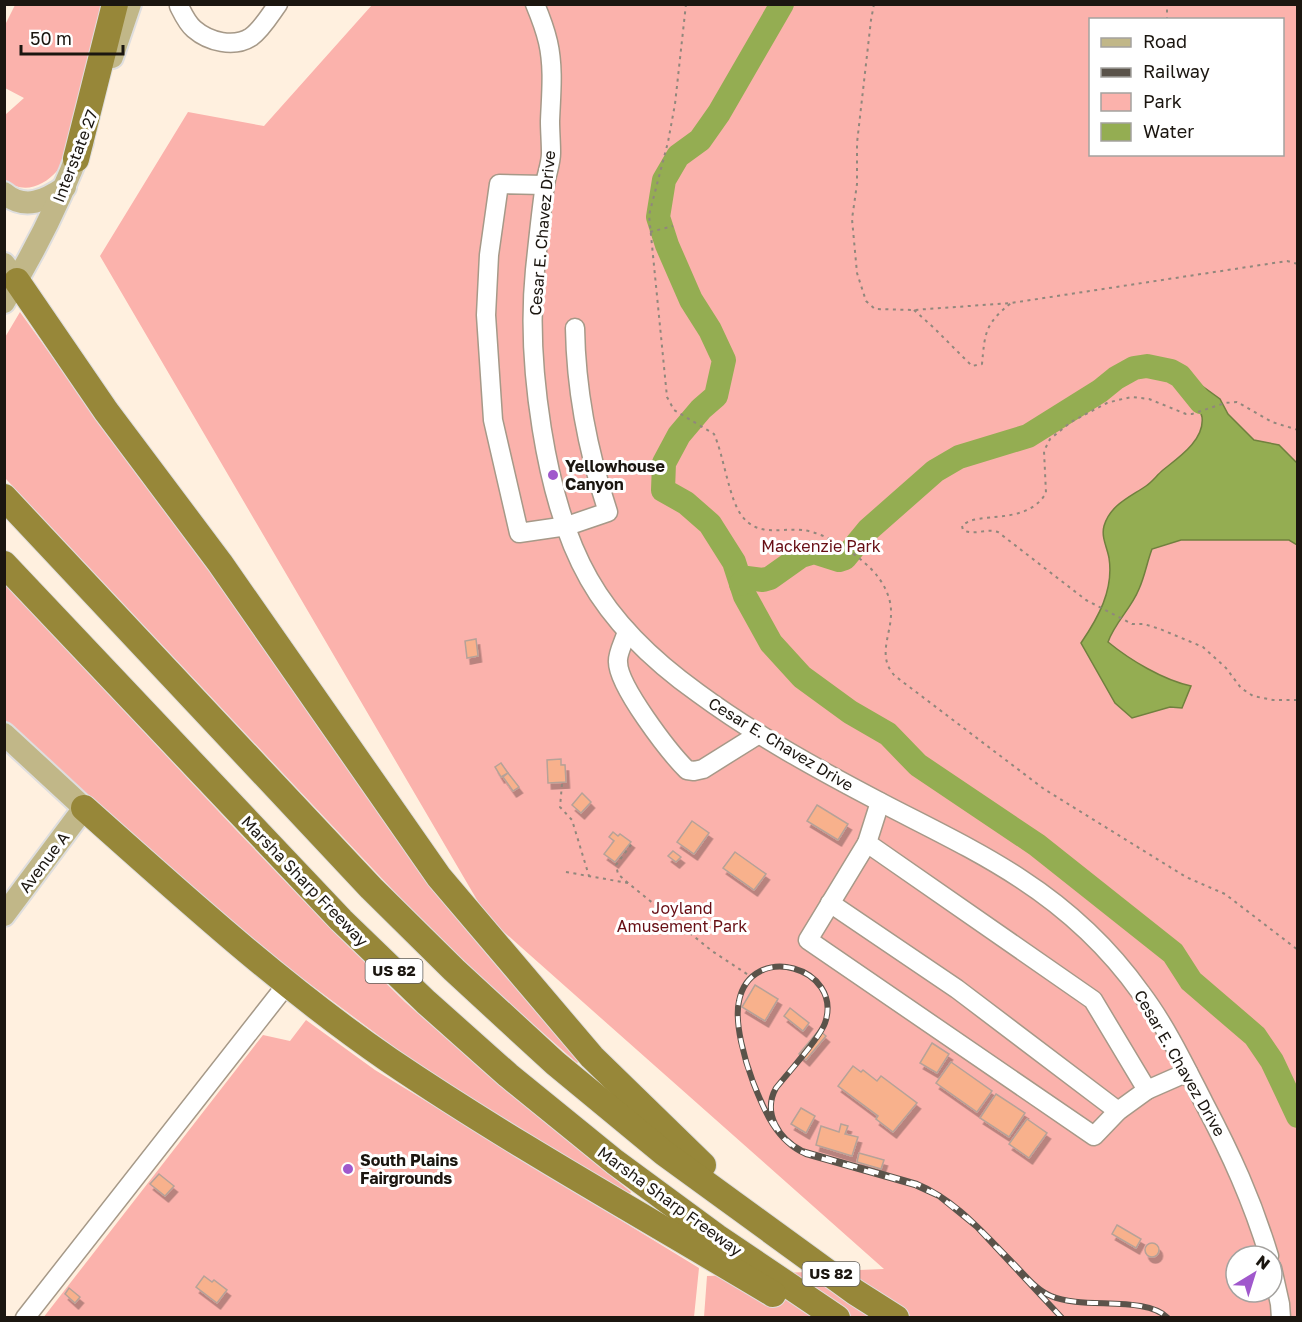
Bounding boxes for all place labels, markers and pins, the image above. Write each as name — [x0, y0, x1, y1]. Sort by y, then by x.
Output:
place label: Yellowhouse Canyon — [565, 456, 665, 494]
marker: Yellowhouse Canyon — [546, 468, 560, 482]
place label: South Plains Fairgrounds — [360, 1150, 458, 1188]
marker: South Plains Fairgrounds — [341, 1162, 355, 1176]

